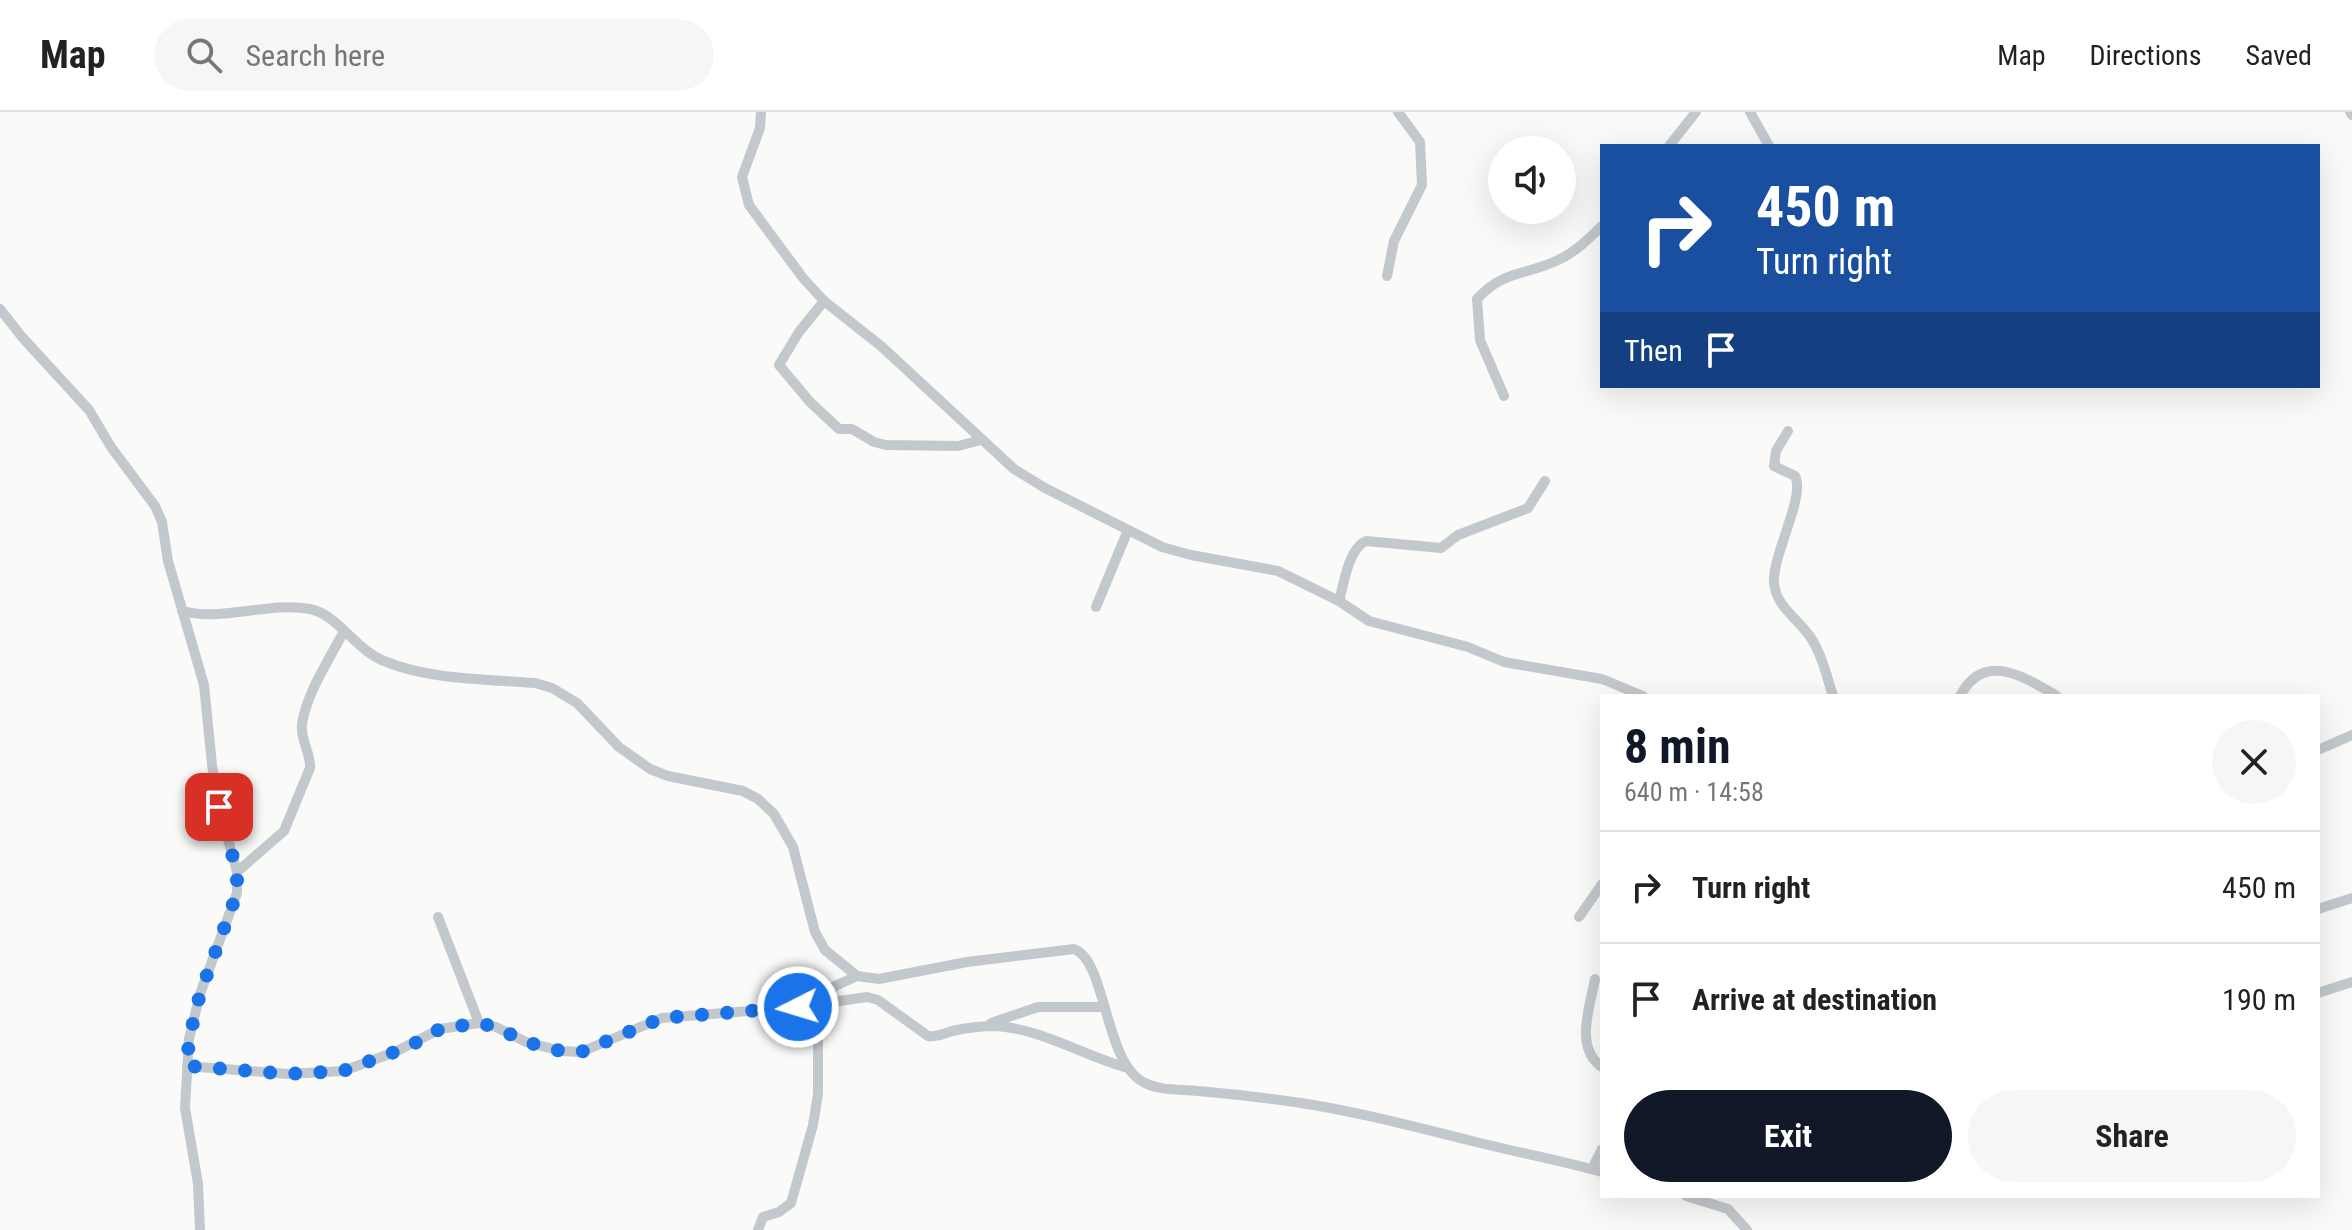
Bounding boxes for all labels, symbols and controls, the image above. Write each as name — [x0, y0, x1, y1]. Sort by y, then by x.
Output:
search box — [154, 19, 714, 91]
text: Map — [40, 33, 106, 77]
icon: search — [182, 33, 226, 77]
text: Search here — [246, 38, 385, 73]
text: Map — [1997, 39, 2046, 72]
text: Directions — [2090, 39, 2201, 72]
text: Saved — [2245, 39, 2312, 72]
map controls — [1488, 136, 1576, 224]
button: sound — [1488, 136, 1576, 224]
text: 450 m — [1756, 174, 1895, 240]
icon: right — [1624, 176, 1728, 280]
text: Turn right — [1756, 241, 1892, 283]
icon: arrive — [1699, 328, 1743, 372]
text: Then — [1624, 333, 1683, 368]
text: 8 min — [1624, 718, 1731, 775]
button: close — [2212, 720, 2296, 804]
pin — [185, 773, 253, 841]
text: 640 m · 14:58 — [1624, 777, 1764, 807]
icon: arrive — [197, 785, 241, 829]
icon: right — [1624, 865, 1668, 909]
text: Turn right — [1692, 870, 1810, 905]
text: 450 m — [2222, 870, 2296, 905]
position arrow — [756, 965, 840, 1049]
icon: arrive — [1624, 977, 1668, 1021]
text: Arrive at destination — [1692, 982, 1937, 1017]
text: 190 m — [2222, 982, 2296, 1017]
button: Exit — [1624, 1090, 1952, 1182]
button: Share — [1968, 1090, 2296, 1182]

